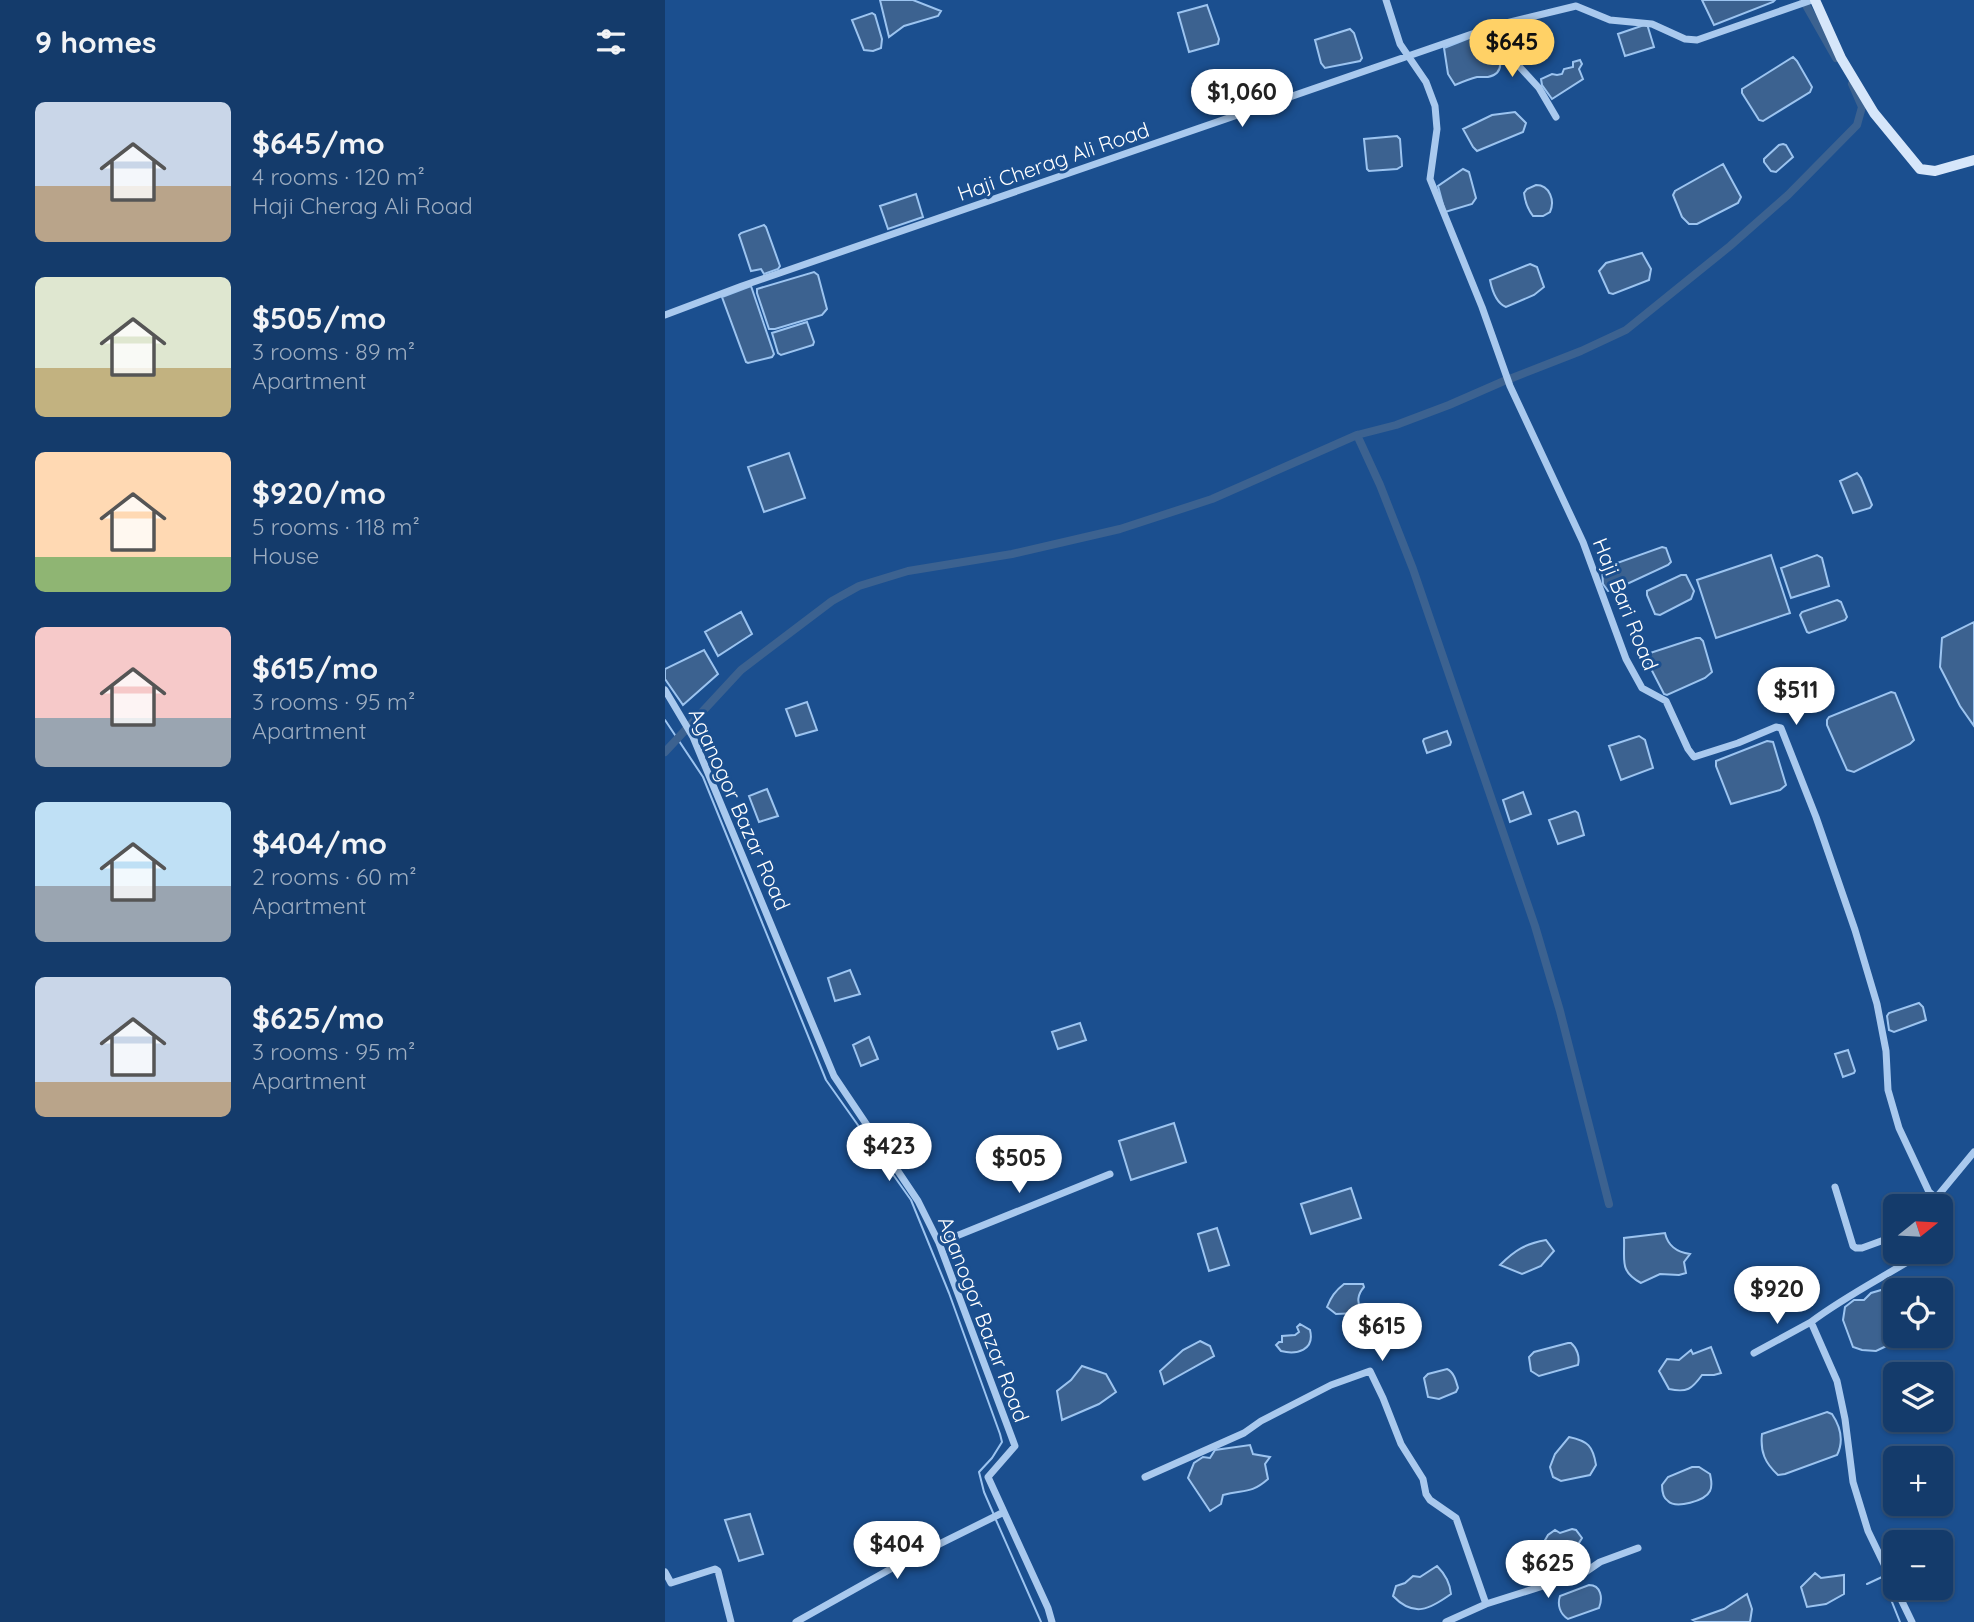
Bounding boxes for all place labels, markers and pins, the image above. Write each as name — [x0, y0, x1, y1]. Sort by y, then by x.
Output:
pin: $645 — [1471, 20, 1553, 79]
pin: $1,060 — [1185, 69, 1299, 129]
pin: $511 — [1755, 668, 1837, 727]
pin: $423 — [848, 1124, 930, 1183]
pin: $505 — [978, 1136, 1060, 1195]
pin: $920 — [1736, 1266, 1818, 1326]
pin: $615 — [1341, 1304, 1423, 1363]
pin: $404 — [856, 1522, 938, 1581]
pin: $625 — [1507, 1540, 1589, 1600]

